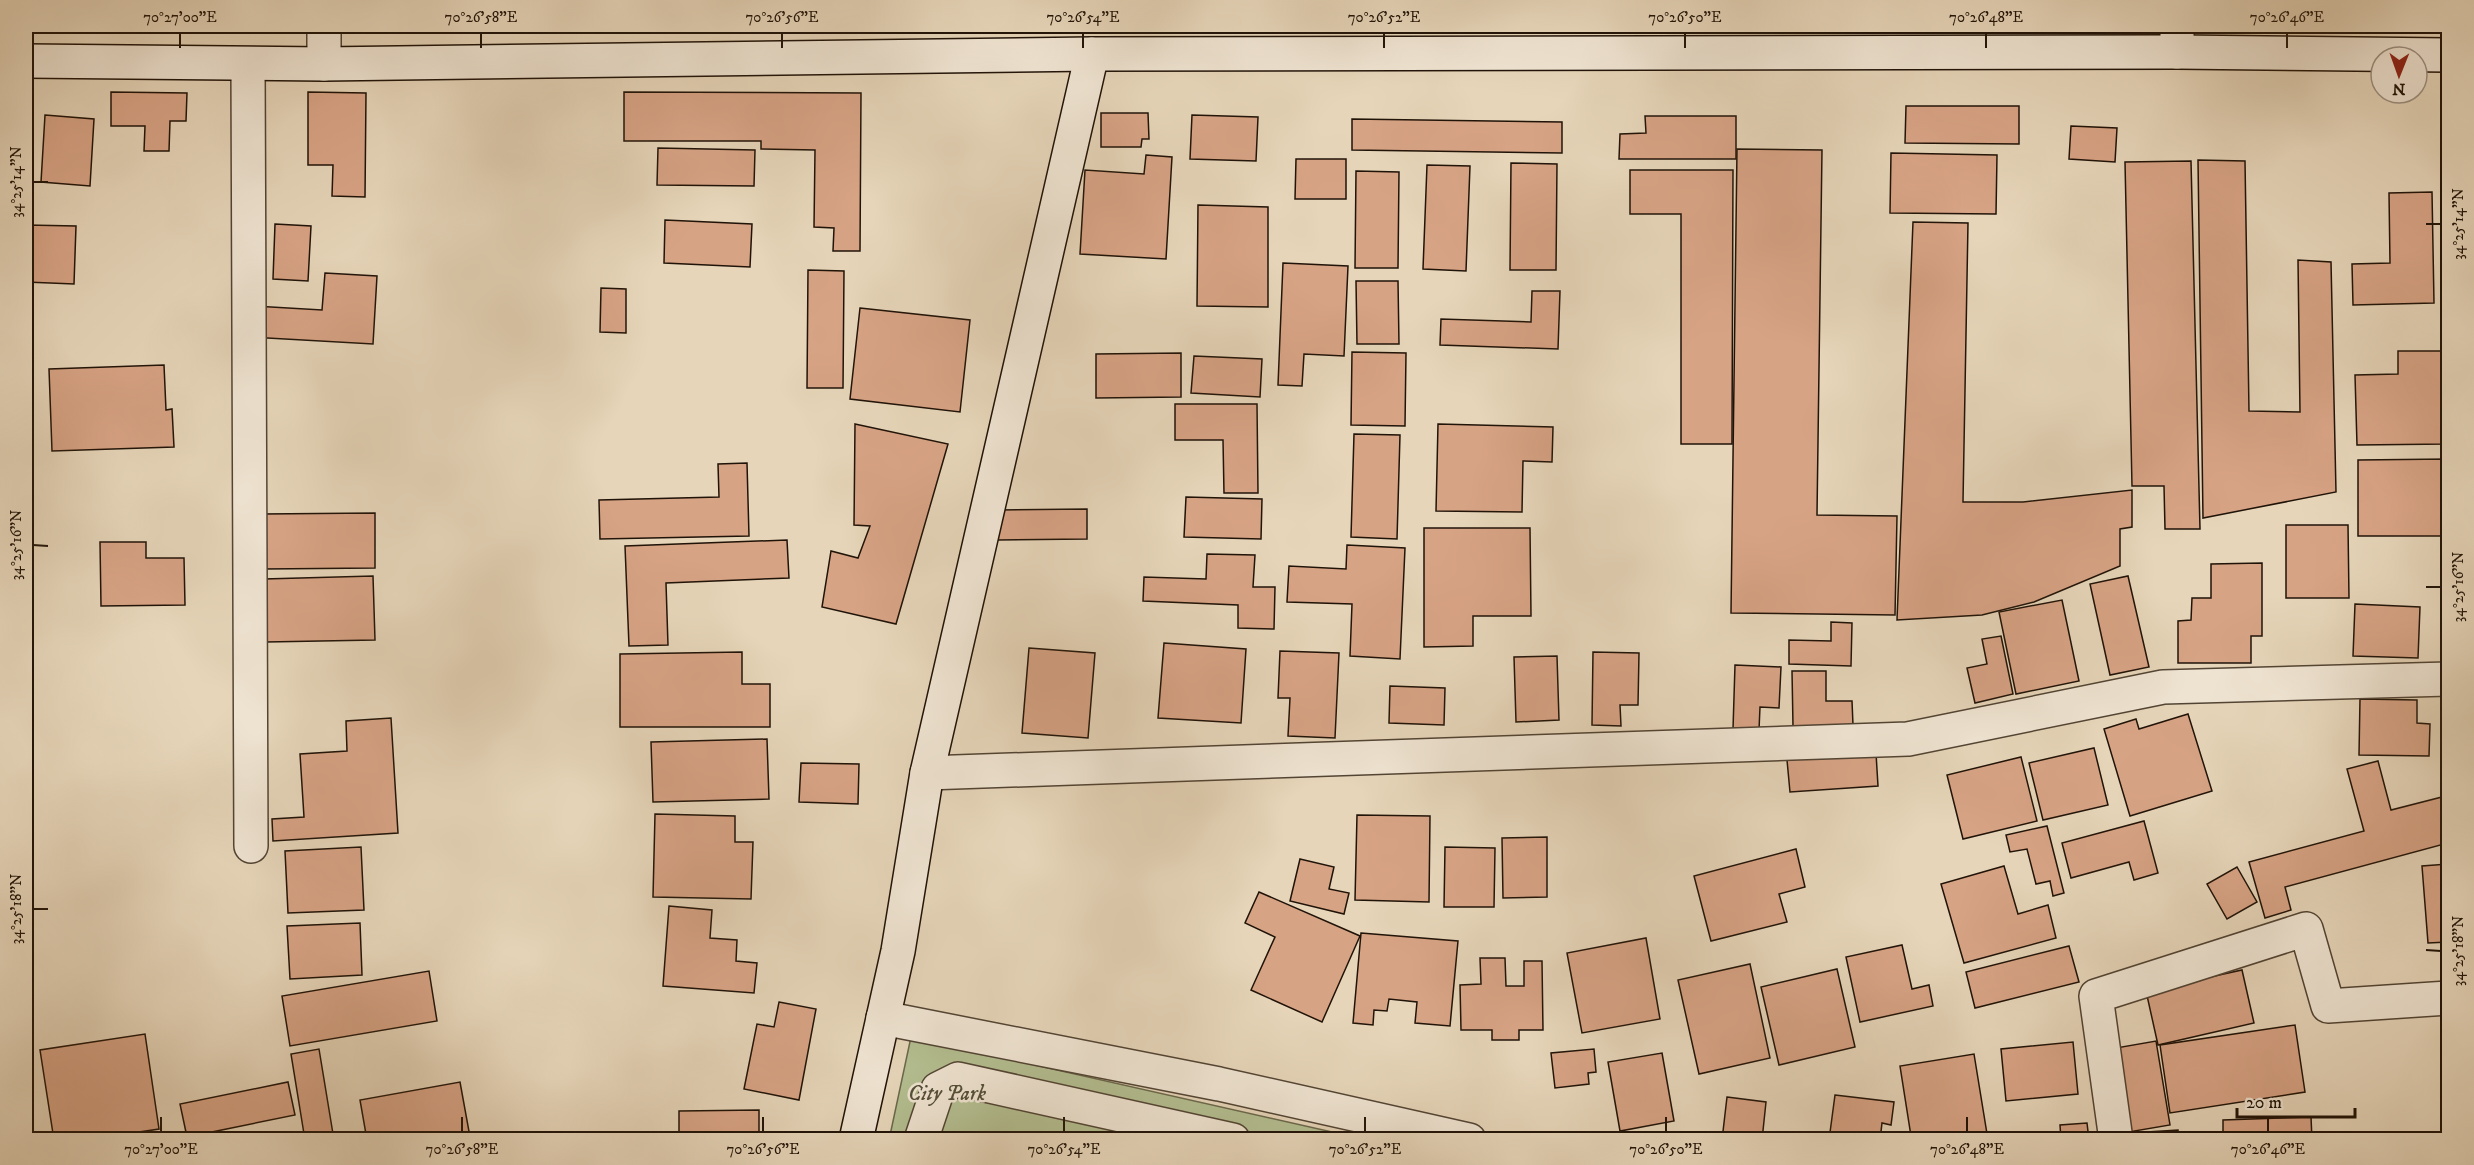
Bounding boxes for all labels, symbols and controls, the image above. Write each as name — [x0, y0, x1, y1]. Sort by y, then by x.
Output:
text: 70°27'00"E — [143, 8, 217, 27]
text: 70°26'58"E — [445, 8, 518, 27]
text: 70°26'56"E — [745, 8, 819, 27]
text: 70°26'54"E — [1046, 8, 1120, 27]
text: 70°26'52"E — [1348, 8, 1421, 27]
text: 70°26'50"E — [1648, 8, 1722, 27]
text: 70°26'48"E — [1949, 8, 2023, 27]
text: 70°26'46"E — [2250, 8, 2325, 27]
north arrow — [2369, 45, 2429, 105]
text: N — [2392, 79, 2405, 99]
text: 34°25'14"N — [7, 146, 26, 218]
text: 34°25'14"N — [2449, 188, 2468, 260]
text: 34°25'16"N — [7, 510, 26, 580]
text: 34°25'16"N — [2449, 552, 2468, 622]
text: 34°25'18"N — [7, 874, 26, 944]
text: 34°25'18"N — [2449, 916, 2468, 986]
park label: City Park — [908, 1081, 986, 1107]
scale bar — [2237, 1081, 2356, 1119]
text: 20 m — [2246, 1092, 2282, 1114]
text: 70°27'00"E — [124, 1140, 198, 1159]
text: 70°26'58"E — [426, 1140, 499, 1159]
text: 70°26'56"E — [726, 1140, 800, 1159]
text: 70°26'54"E — [1027, 1140, 1101, 1159]
text: 70°26'52"E — [1329, 1140, 1402, 1159]
text: 70°26'50"E — [1629, 1140, 1703, 1159]
text: 70°26'48"E — [1930, 1140, 2004, 1159]
text: 70°26'46"E — [2231, 1140, 2306, 1159]

